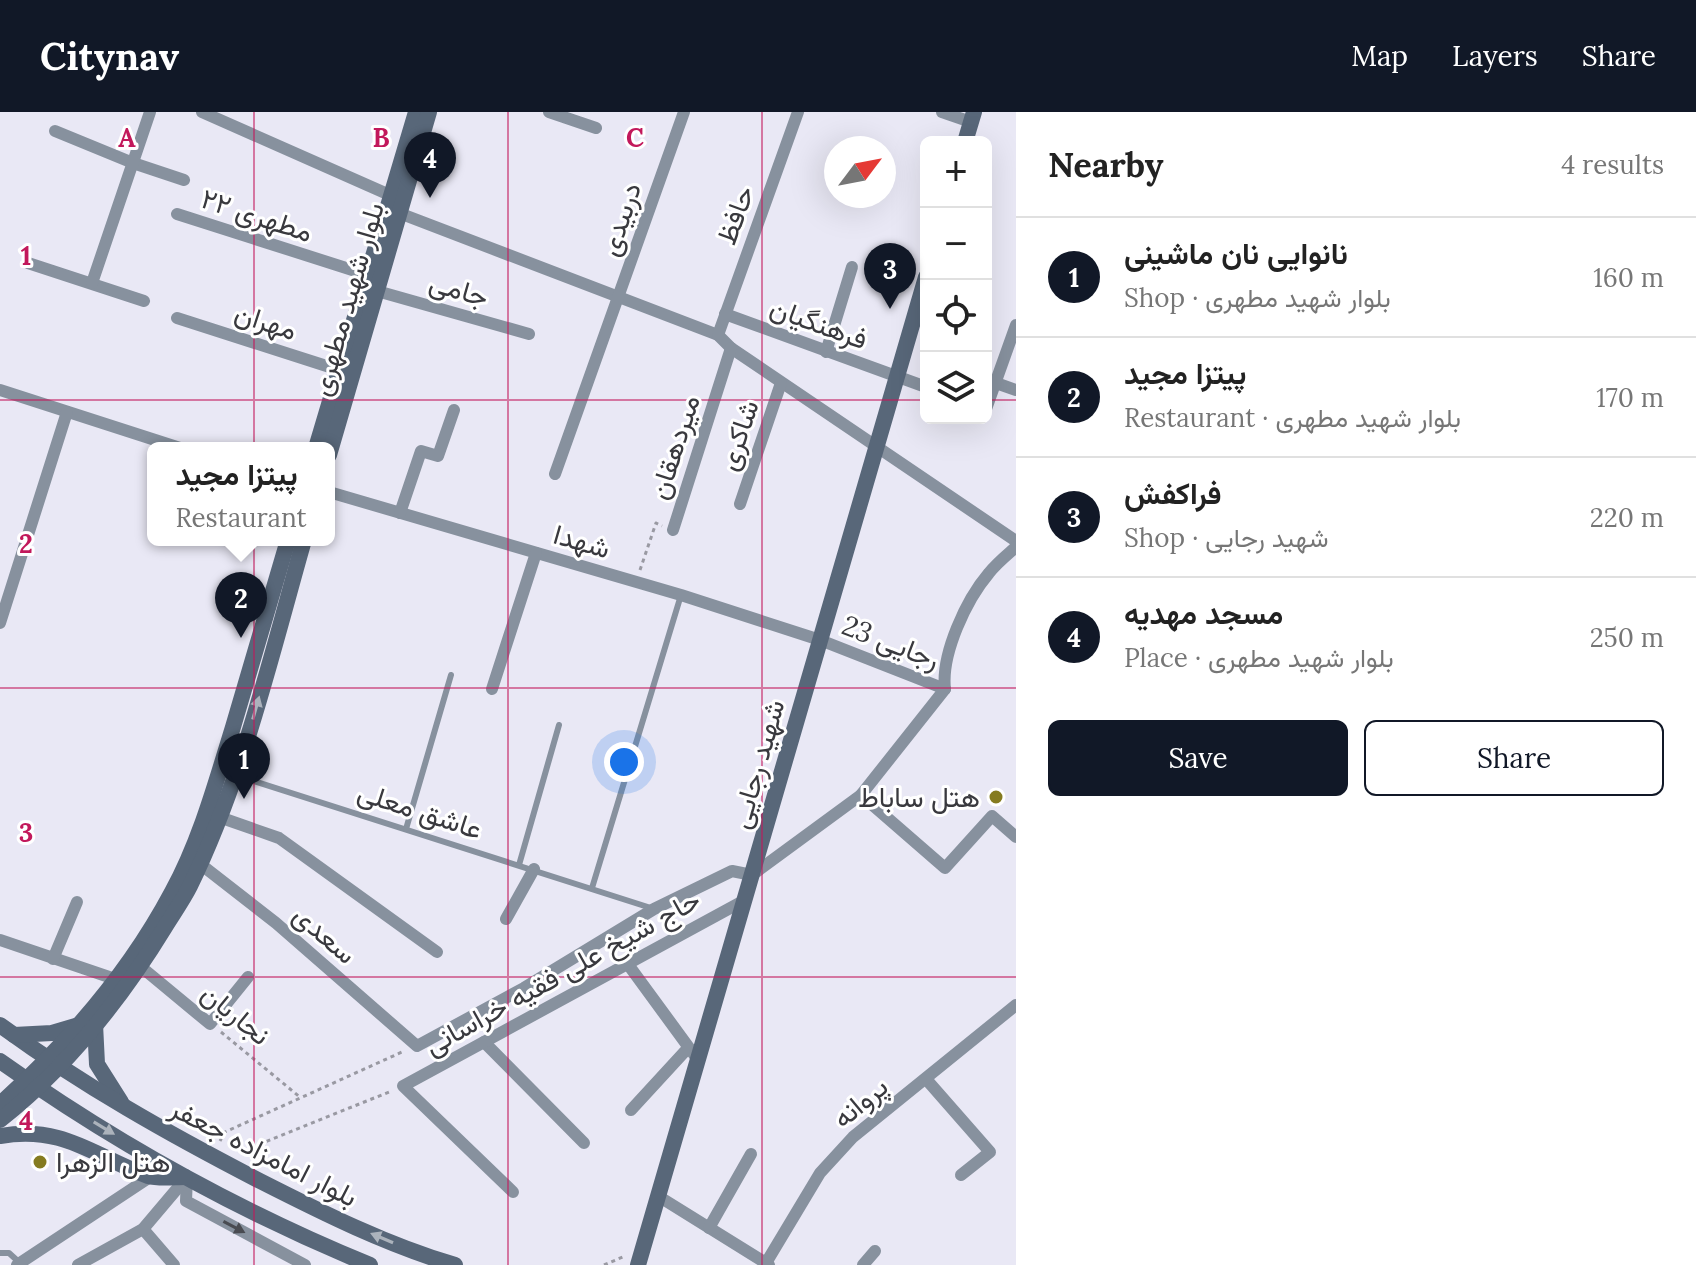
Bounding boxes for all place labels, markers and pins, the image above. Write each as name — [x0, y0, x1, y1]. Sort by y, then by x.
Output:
pin: 4 — [404, 132, 456, 198]
pin: 3 — [864, 243, 916, 309]
pin: 2 — [215, 572, 267, 638]
pin: 1 — [218, 733, 270, 799]
place label: هتل ساباط — [858, 779, 980, 815]
marker: هتل ساباط — [987, 788, 1005, 806]
place label: هتل الزهرا — [56, 1144, 170, 1180]
marker: هتل الزهرا — [31, 1153, 49, 1171]

